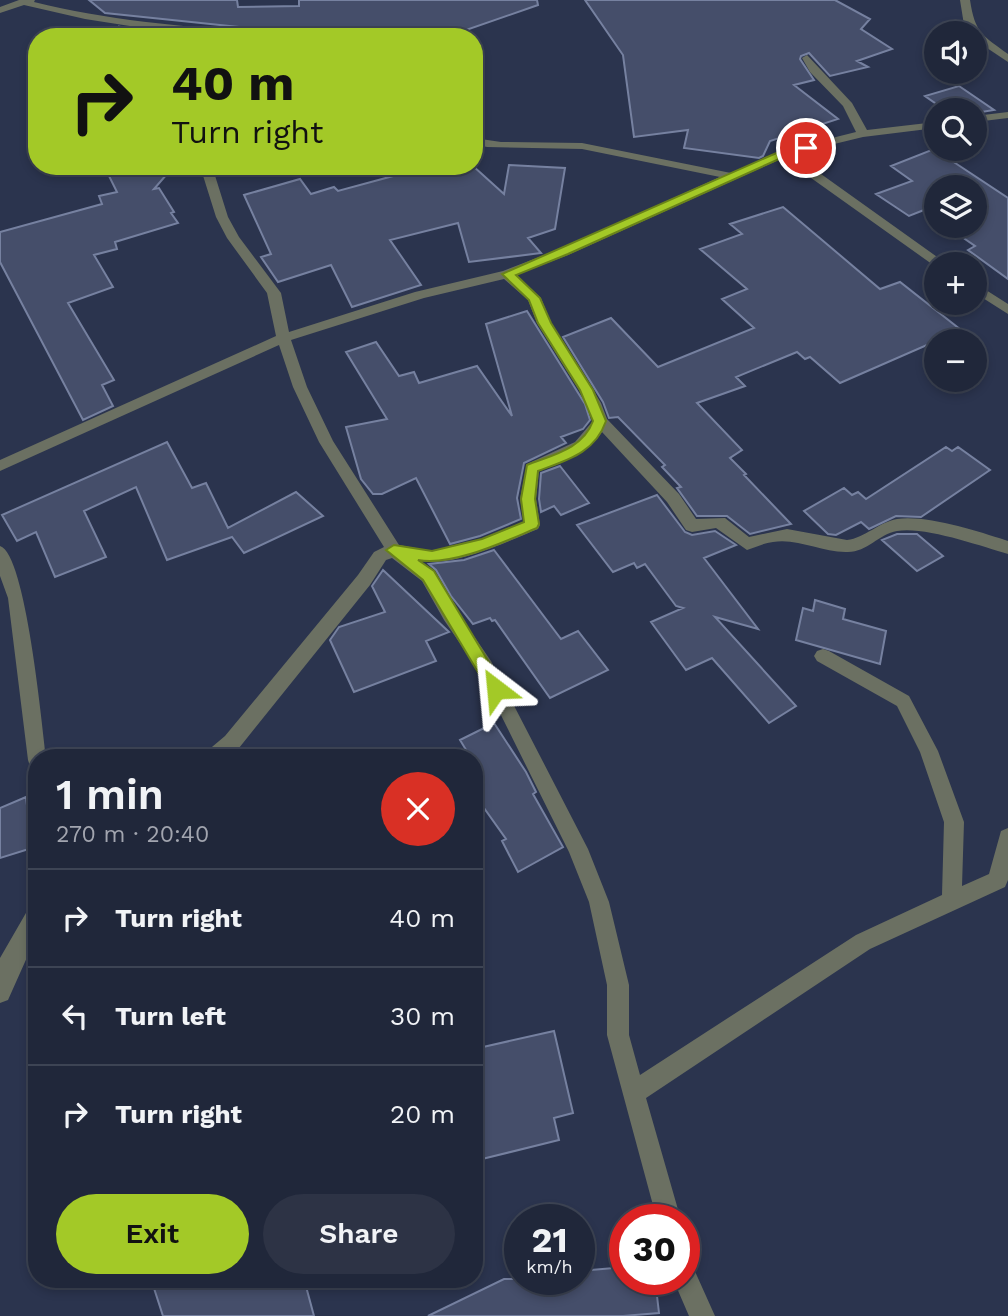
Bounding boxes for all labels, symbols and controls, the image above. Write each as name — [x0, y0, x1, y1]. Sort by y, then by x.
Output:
map controls — [924, 21, 987, 392]
button: sound — [924, 21, 987, 84]
text: 40 m — [171, 54, 294, 112]
icon: right — [56, 56, 147, 147]
button: search — [924, 98, 987, 161]
text: Turn right — [171, 113, 323, 151]
pin — [776, 118, 836, 178]
icon: arrive — [787, 129, 825, 167]
button: layers — [924, 175, 987, 238]
button: + — [924, 252, 987, 315]
button: − — [924, 329, 987, 392]
position arrow — [459, 652, 533, 726]
text: 1 min — [56, 770, 164, 819]
button: close — [381, 772, 455, 846]
text: 270 m · 20:40 — [56, 821, 209, 848]
icon: right — [56, 899, 94, 937]
text: Turn right — [115, 903, 242, 933]
text: 40 m — [389, 903, 455, 933]
icon: left — [56, 997, 94, 1035]
text: Turn left — [115, 1001, 226, 1031]
text: 30 m — [390, 1001, 455, 1031]
icon: right — [56, 1095, 94, 1133]
text: Turn right — [115, 1099, 242, 1129]
text: 20 m — [390, 1099, 455, 1129]
button: Exit — [56, 1194, 249, 1274]
button: Share — [263, 1194, 455, 1274]
speed limit sign: 30 — [609, 1204, 700, 1295]
text: 21 — [532, 1219, 567, 1261]
text: km/h — [526, 1256, 573, 1277]

